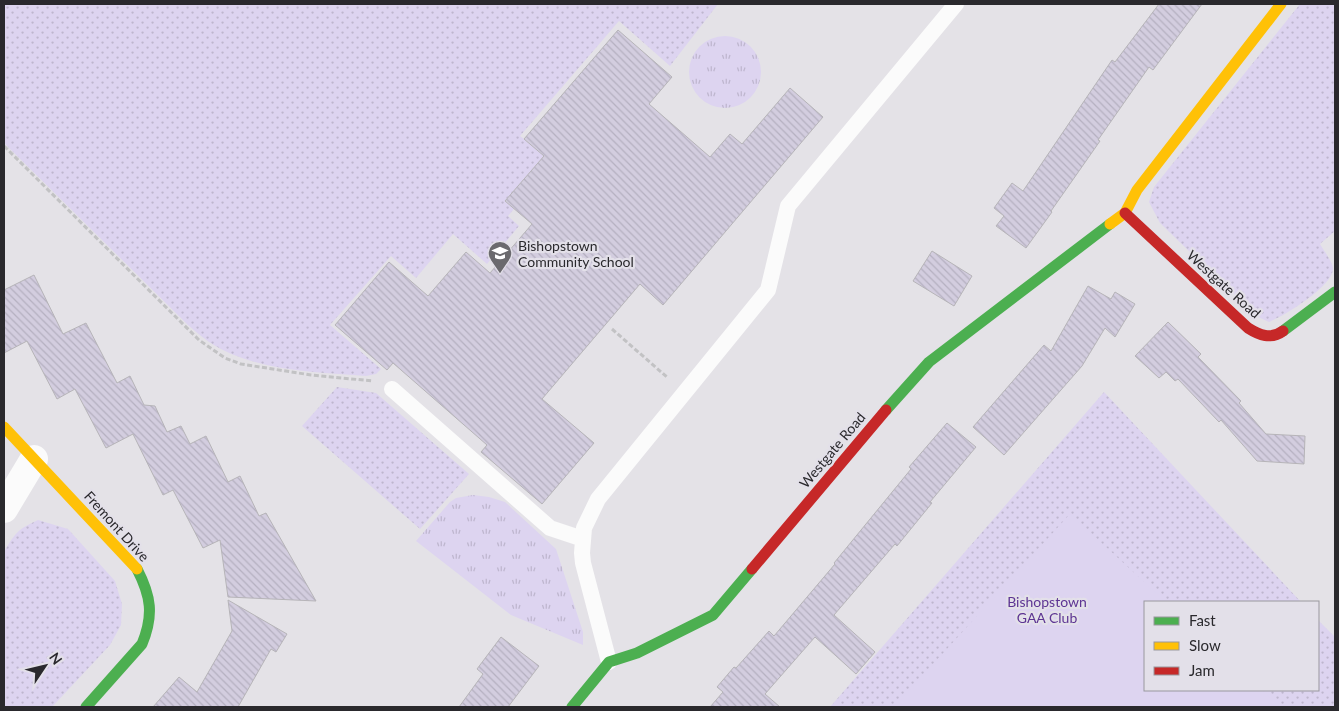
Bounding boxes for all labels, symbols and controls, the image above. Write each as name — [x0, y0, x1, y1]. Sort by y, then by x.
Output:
place label: Bishopstown Community School — [518, 237, 634, 270]
school or university icon: Bishopstown Community School — [487, 240, 513, 274]
street label: Westgate Road — [1184, 246, 1264, 322]
street label: Westgate Road — [795, 409, 869, 491]
street label: Fremont Drive — [81, 487, 153, 565]
park label: Bishopstown GAA Club — [1007, 593, 1087, 626]
legend — [1144, 601, 1319, 691]
text: Fast — [1189, 611, 1216, 629]
text: Slow — [1189, 636, 1221, 654]
north arrow — [20, 641, 70, 691]
text: N — [46, 649, 66, 668]
text: Jam — [1189, 661, 1215, 679]

